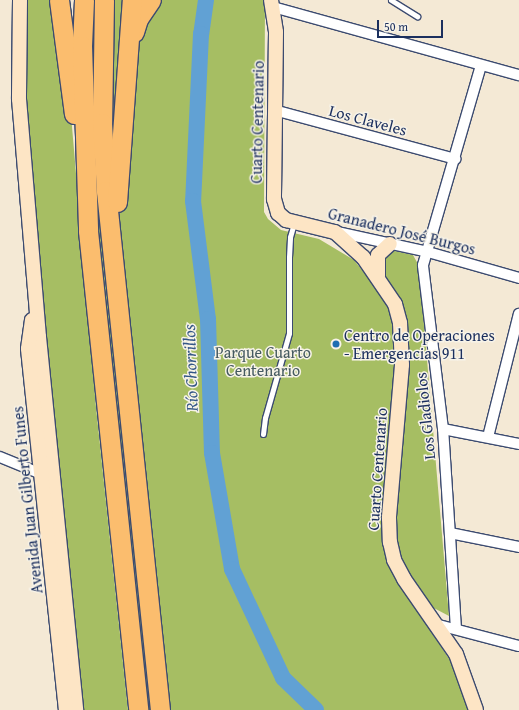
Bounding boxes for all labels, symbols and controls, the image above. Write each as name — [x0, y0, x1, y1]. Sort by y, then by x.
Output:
scale bar — [379, 12, 445, 38]
text: 50 m — [384, 18, 408, 35]
street label: Cuarto Centenario — [246, 60, 268, 184]
street label: Los Claveles — [327, 100, 409, 140]
street label: Granadero José Burgos — [326, 203, 478, 259]
water label: Río Chorrillos — [178, 324, 202, 412]
place label: Centro de Operaciones - Emergencias 911 — [344, 325, 495, 363]
marker: Centro de Operaciones - Emergencias 911 — [331, 339, 341, 349]
park label: Parque Cuarto Centenario — [215, 342, 311, 380]
street label: Los Gladiolos — [411, 371, 439, 461]
street label: Avenida Juan Gilberto Funes — [8, 405, 46, 595]
street label: Cuarto Centenario — [363, 407, 391, 531]

